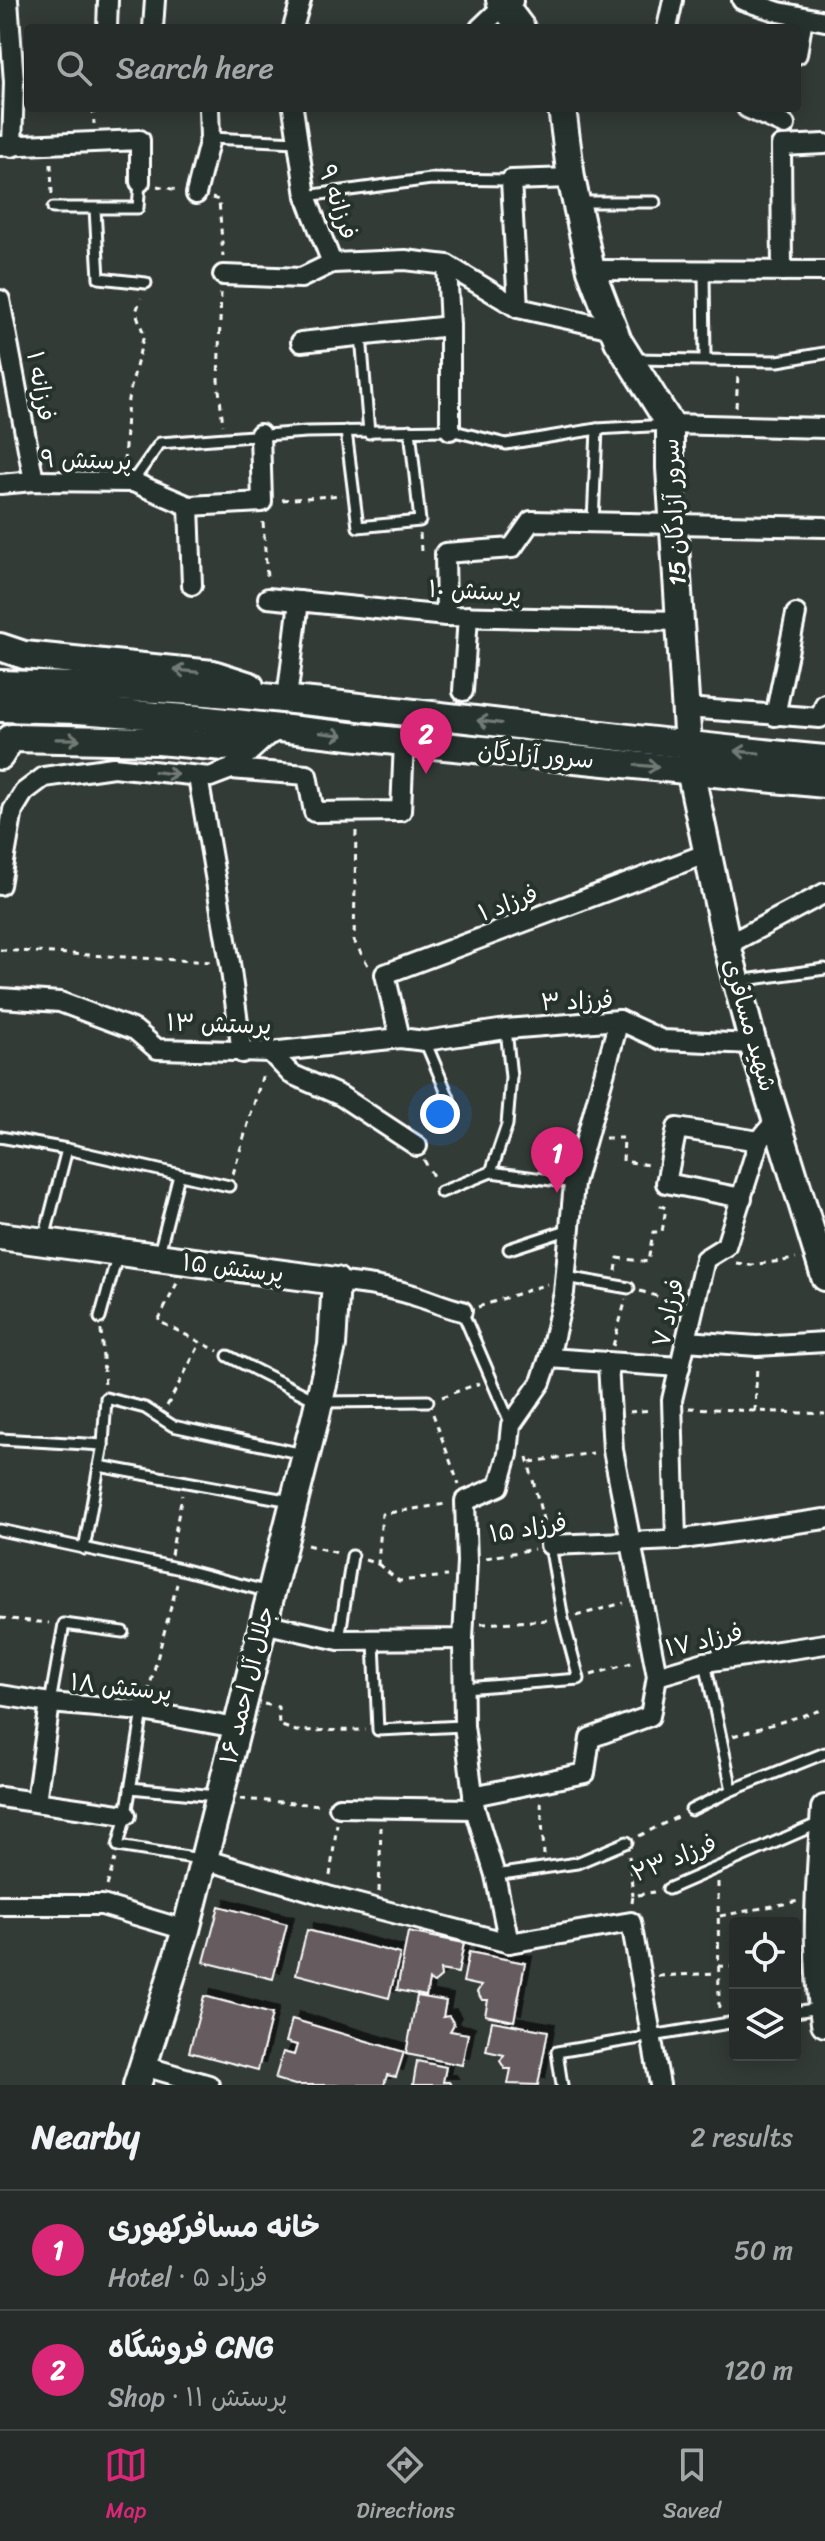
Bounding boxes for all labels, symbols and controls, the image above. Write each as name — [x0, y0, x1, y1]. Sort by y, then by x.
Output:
search box — [24, 24, 801, 112]
text: Search here — [116, 41, 274, 95]
icon: search — [52, 46, 96, 90]
street label: فرزانه ۹ — [306, 159, 370, 245]
street label: فرزانه ۱ — [14, 348, 68, 424]
street label: پرستش ۹ — [39, 437, 133, 483]
street label: سرور آزادگان 15 — [649, 437, 699, 587]
street label: پرستش ۱۰ — [427, 568, 523, 614]
one-way arrow — [173, 663, 200, 678]
pin: 2 — [400, 708, 452, 774]
one-way arrow — [476, 714, 503, 729]
one-way arrow — [318, 727, 345, 742]
street label: سرور آزادگان — [476, 729, 596, 781]
one-way arrow — [54, 732, 81, 747]
one-way arrow — [734, 744, 761, 759]
one-way arrow — [633, 758, 660, 773]
one-way arrow — [153, 766, 179, 781]
street label: فرزاد ۱ — [472, 872, 544, 934]
street label: شهید مسافری — [711, 954, 789, 1096]
street label: فرزاد ۳ — [540, 979, 614, 1023]
street label: پرستش ۱۳ — [166, 1001, 272, 1047]
your location — [420, 1094, 460, 1134]
pin: 1 — [531, 1127, 583, 1193]
street label: پرستش ۱۵ — [180, 1241, 286, 1295]
street label: فرزاد ۷ — [640, 1274, 696, 1352]
street label: فرزاد ۱۵ — [486, 1501, 570, 1555]
street label: جلال آل احمد ۱۶ — [207, 1601, 287, 1769]
street label: فرزاد ۱۷ — [661, 1611, 747, 1669]
street label: پرستش ۱۸ — [68, 1661, 174, 1713]
street label: فرزاد ۲۳ — [625, 1822, 723, 1894]
map controls — [729, 1917, 801, 2061]
button: locate — [729, 1917, 801, 1989]
button: layers — [729, 1989, 801, 2061]
text: Nearby — [32, 2107, 140, 2167]
text: 2 results — [691, 2114, 793, 2160]
text: خانه مسافرکهوری — [108, 2200, 320, 2254]
text: 1 — [52, 2227, 64, 2273]
text: 50 m — [734, 2227, 793, 2273]
text: Hotel · فرزاد ۵ — [108, 2254, 268, 2300]
text: فروشگاه CNG — [108, 2320, 274, 2374]
text: 2 — [50, 2347, 66, 2393]
text: 120 m — [724, 2347, 793, 2393]
text: Shop · پرستش ۱۱ — [108, 2374, 287, 2420]
tab: Map — [104, 2443, 148, 2530]
tab: Directions — [356, 2443, 455, 2530]
tab: Saved — [663, 2443, 721, 2530]

